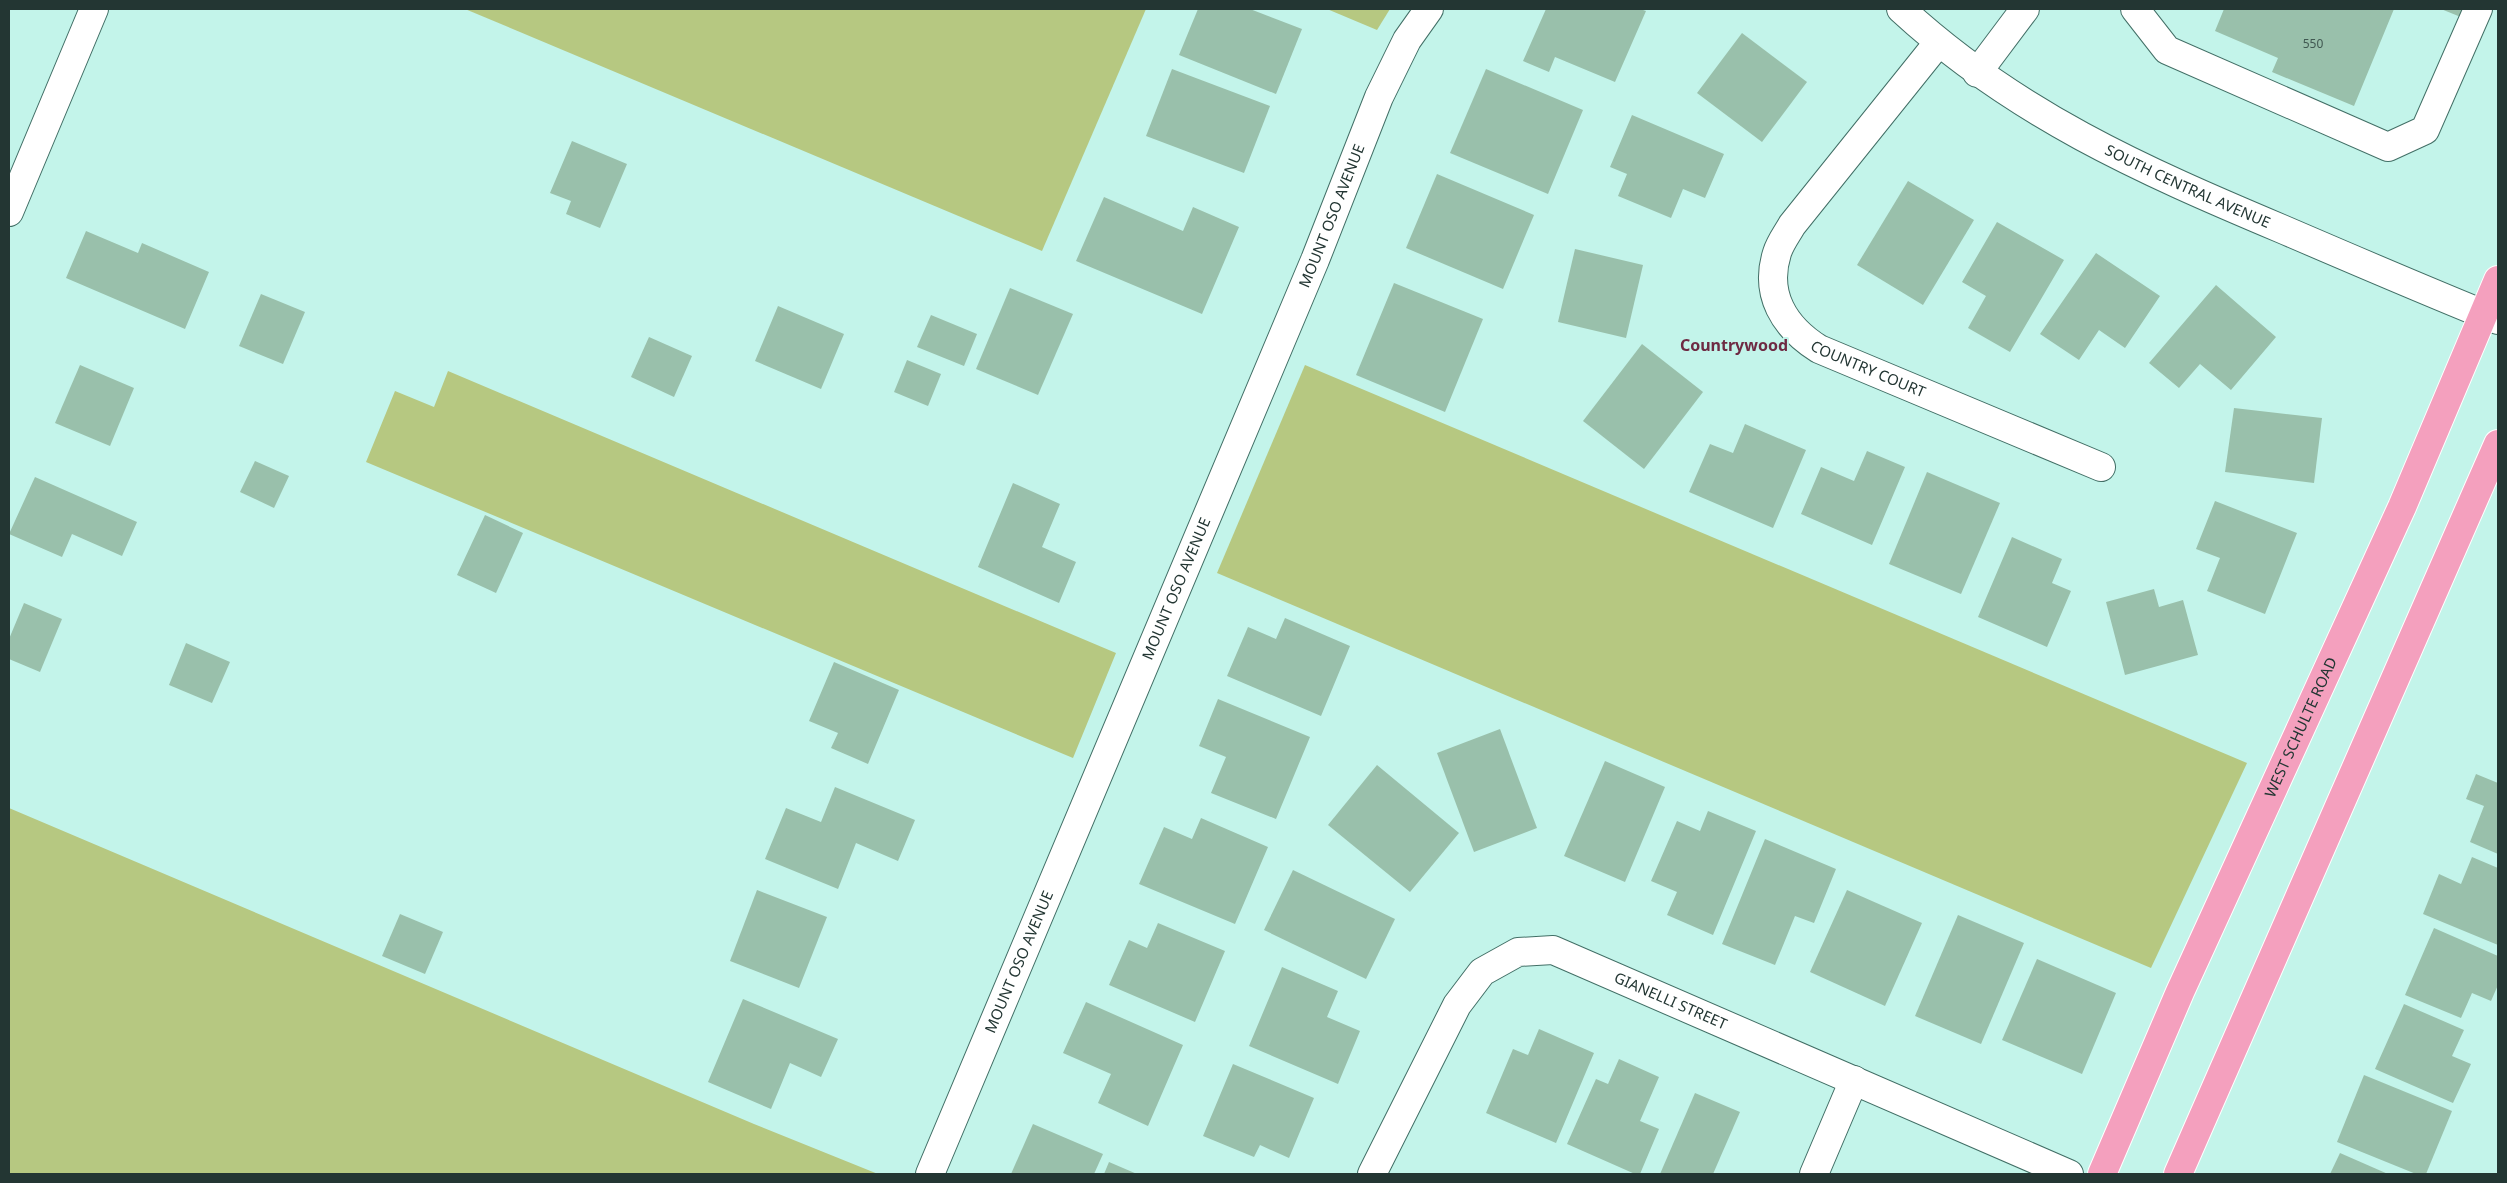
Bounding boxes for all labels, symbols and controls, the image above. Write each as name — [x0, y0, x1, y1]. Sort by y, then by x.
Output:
house number: 550 — [2303, 35, 2323, 52]
street label: SOUTH CENTRAL AVENUE — [2102, 139, 2274, 232]
street label: MOUNT OSO AVENUE — [1294, 141, 1369, 290]
district label: Countrywood — [1680, 334, 1788, 356]
street label: COUNTRY COURT — [1807, 335, 1930, 402]
street label: MOUNT OSO AVENUE — [1137, 514, 1214, 663]
street label: WEST SCHULTE ROAD — [2259, 654, 2341, 800]
street label: MOUNT OSO AVENUE — [980, 887, 1057, 1036]
street label: GIANELLI STREET — [1611, 967, 1731, 1034]

